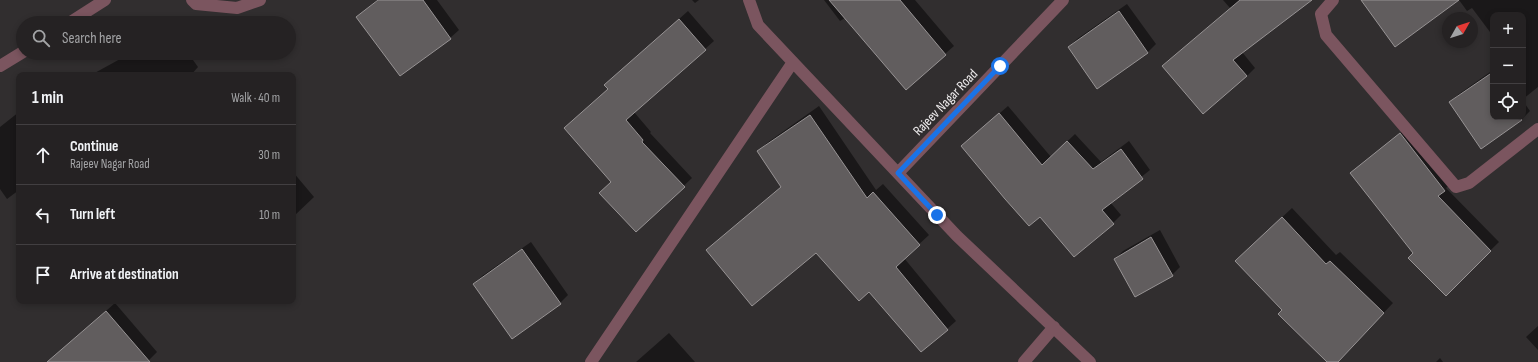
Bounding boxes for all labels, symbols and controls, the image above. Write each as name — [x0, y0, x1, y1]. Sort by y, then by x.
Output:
north arrow — [1442, 12, 1478, 48]
map controls — [1490, 12, 1526, 120]
button: + — [1490, 12, 1526, 48]
search box — [16, 16, 296, 60]
icon: search — [30, 27, 52, 49]
text: Search here — [62, 29, 122, 48]
button: − — [1490, 48, 1526, 84]
route start — [991, 57, 1009, 75]
street label: Rajeev Nagar Road — [909, 65, 981, 139]
button: locate — [1490, 84, 1526, 120]
text: 1 min — [32, 88, 64, 108]
text: Walk · 40 m — [231, 90, 280, 106]
text: Continue — [70, 137, 119, 156]
icon: ahead — [32, 144, 54, 166]
text: 30 m — [258, 147, 280, 163]
text: Rajeev Nagar Road — [70, 156, 150, 172]
icon: left — [32, 204, 54, 226]
text: Turn left — [70, 205, 115, 224]
route end — [928, 206, 946, 224]
text: 10 m — [259, 207, 280, 223]
icon: arrive — [32, 264, 54, 286]
text: Arrive at destination — [70, 265, 179, 284]

